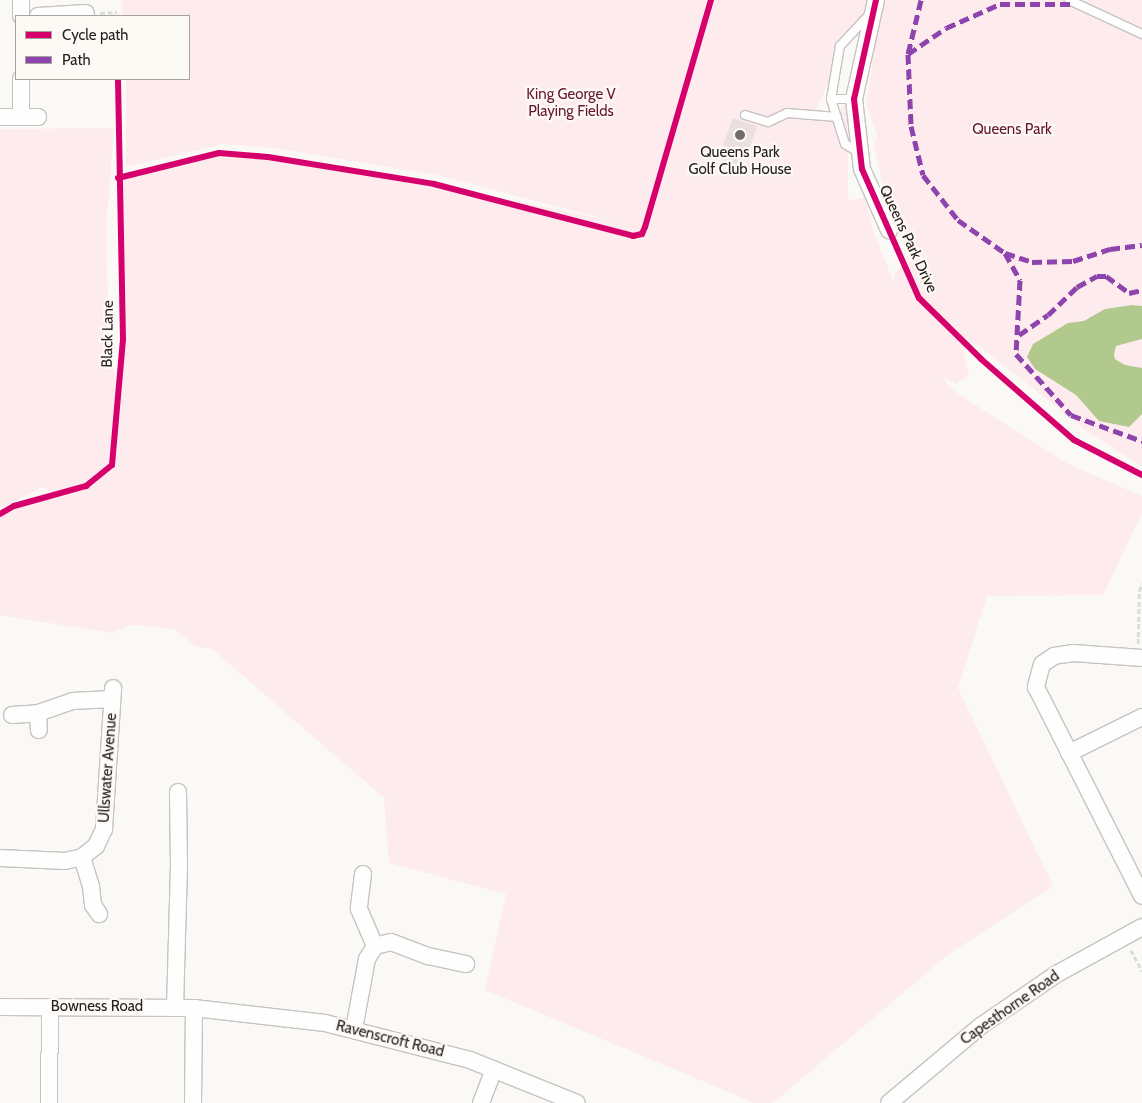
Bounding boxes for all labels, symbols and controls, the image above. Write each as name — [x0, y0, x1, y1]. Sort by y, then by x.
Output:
legend — [15, 15, 190, 80]
text: Cycle path — [62, 26, 128, 44]
text: Path — [62, 51, 91, 69]
park label: King George V Playing Fields — [526, 85, 616, 120]
park label: Queens Park — [972, 121, 1052, 139]
marker: Queens Park Golf Club House — [734, 129, 746, 141]
place label: Queens Park Golf Club House — [689, 143, 791, 178]
street label: Queens Park Drive — [875, 182, 941, 296]
street label: Black Lane — [98, 300, 118, 368]
street label: Ullswater Avenue — [95, 712, 121, 824]
street label: Capesthorne Road — [957, 967, 1063, 1049]
street label: Bowness Road — [51, 998, 143, 1016]
street label: Ravenscroft Road — [334, 1017, 446, 1061]

